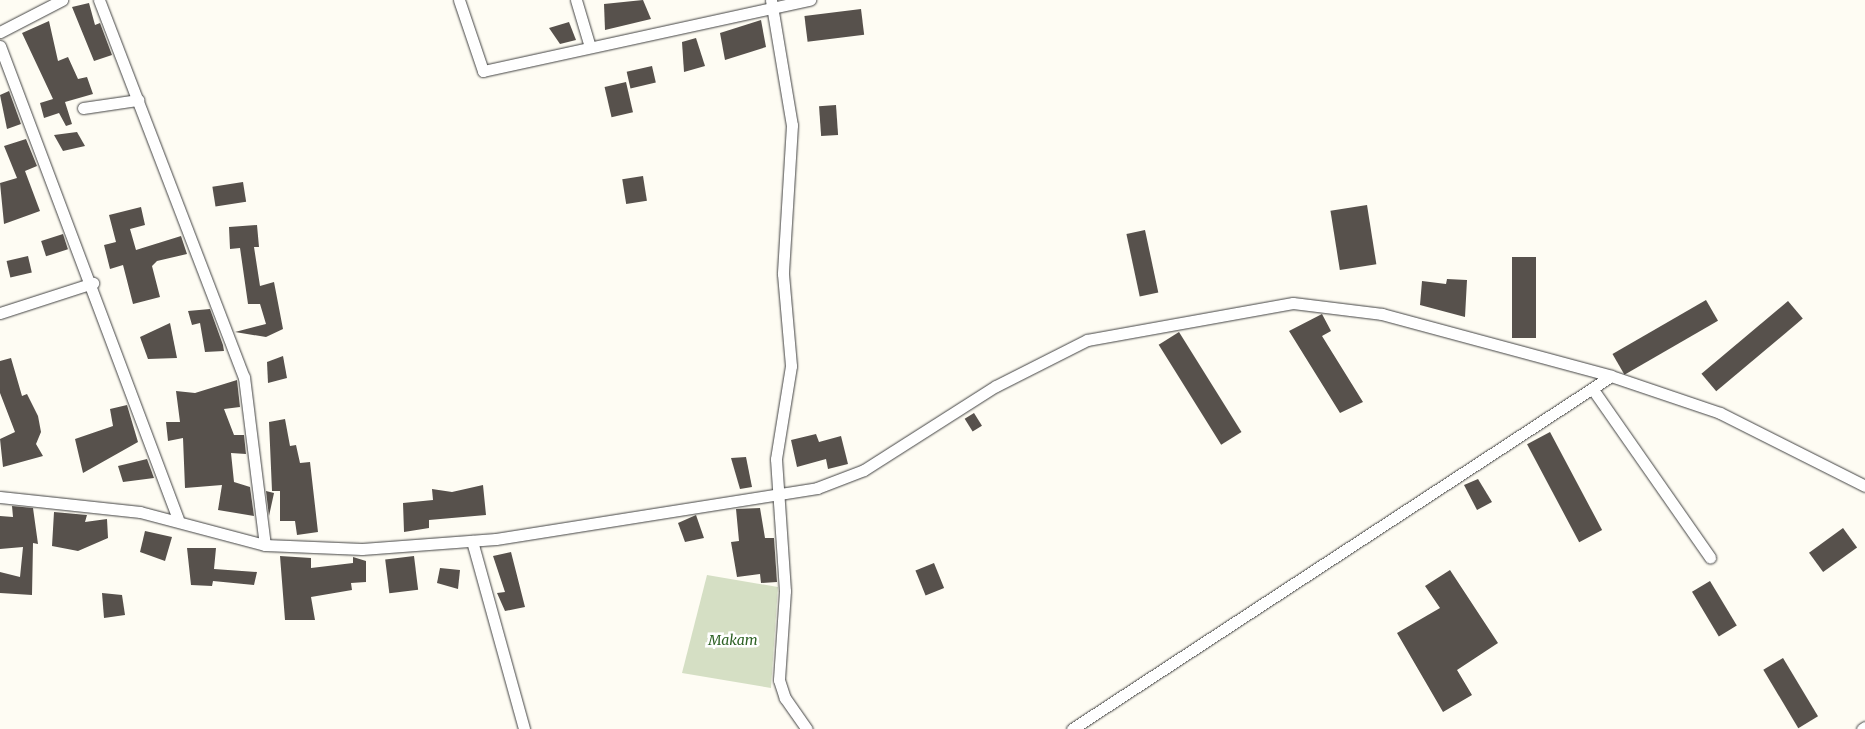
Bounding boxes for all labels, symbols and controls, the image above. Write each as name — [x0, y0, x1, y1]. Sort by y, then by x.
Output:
park label: Makam — [708, 632, 758, 648]

